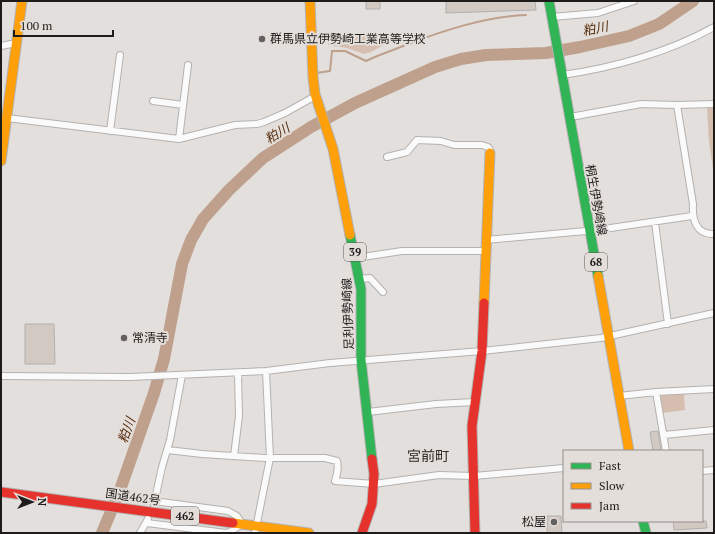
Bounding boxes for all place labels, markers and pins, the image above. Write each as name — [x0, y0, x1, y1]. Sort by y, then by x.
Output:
place label: 群馬県立伊勢崎工業高等学校 — [270, 31, 426, 46]
marker: 群馬県立伊勢崎工業高等学校 — [257, 34, 267, 44]
place label: 常清寺 — [132, 330, 168, 345]
marker: 常清寺 — [119, 333, 129, 343]
place label: 松屋 — [522, 514, 546, 529]
marker: 松屋 — [549, 517, 559, 527]

